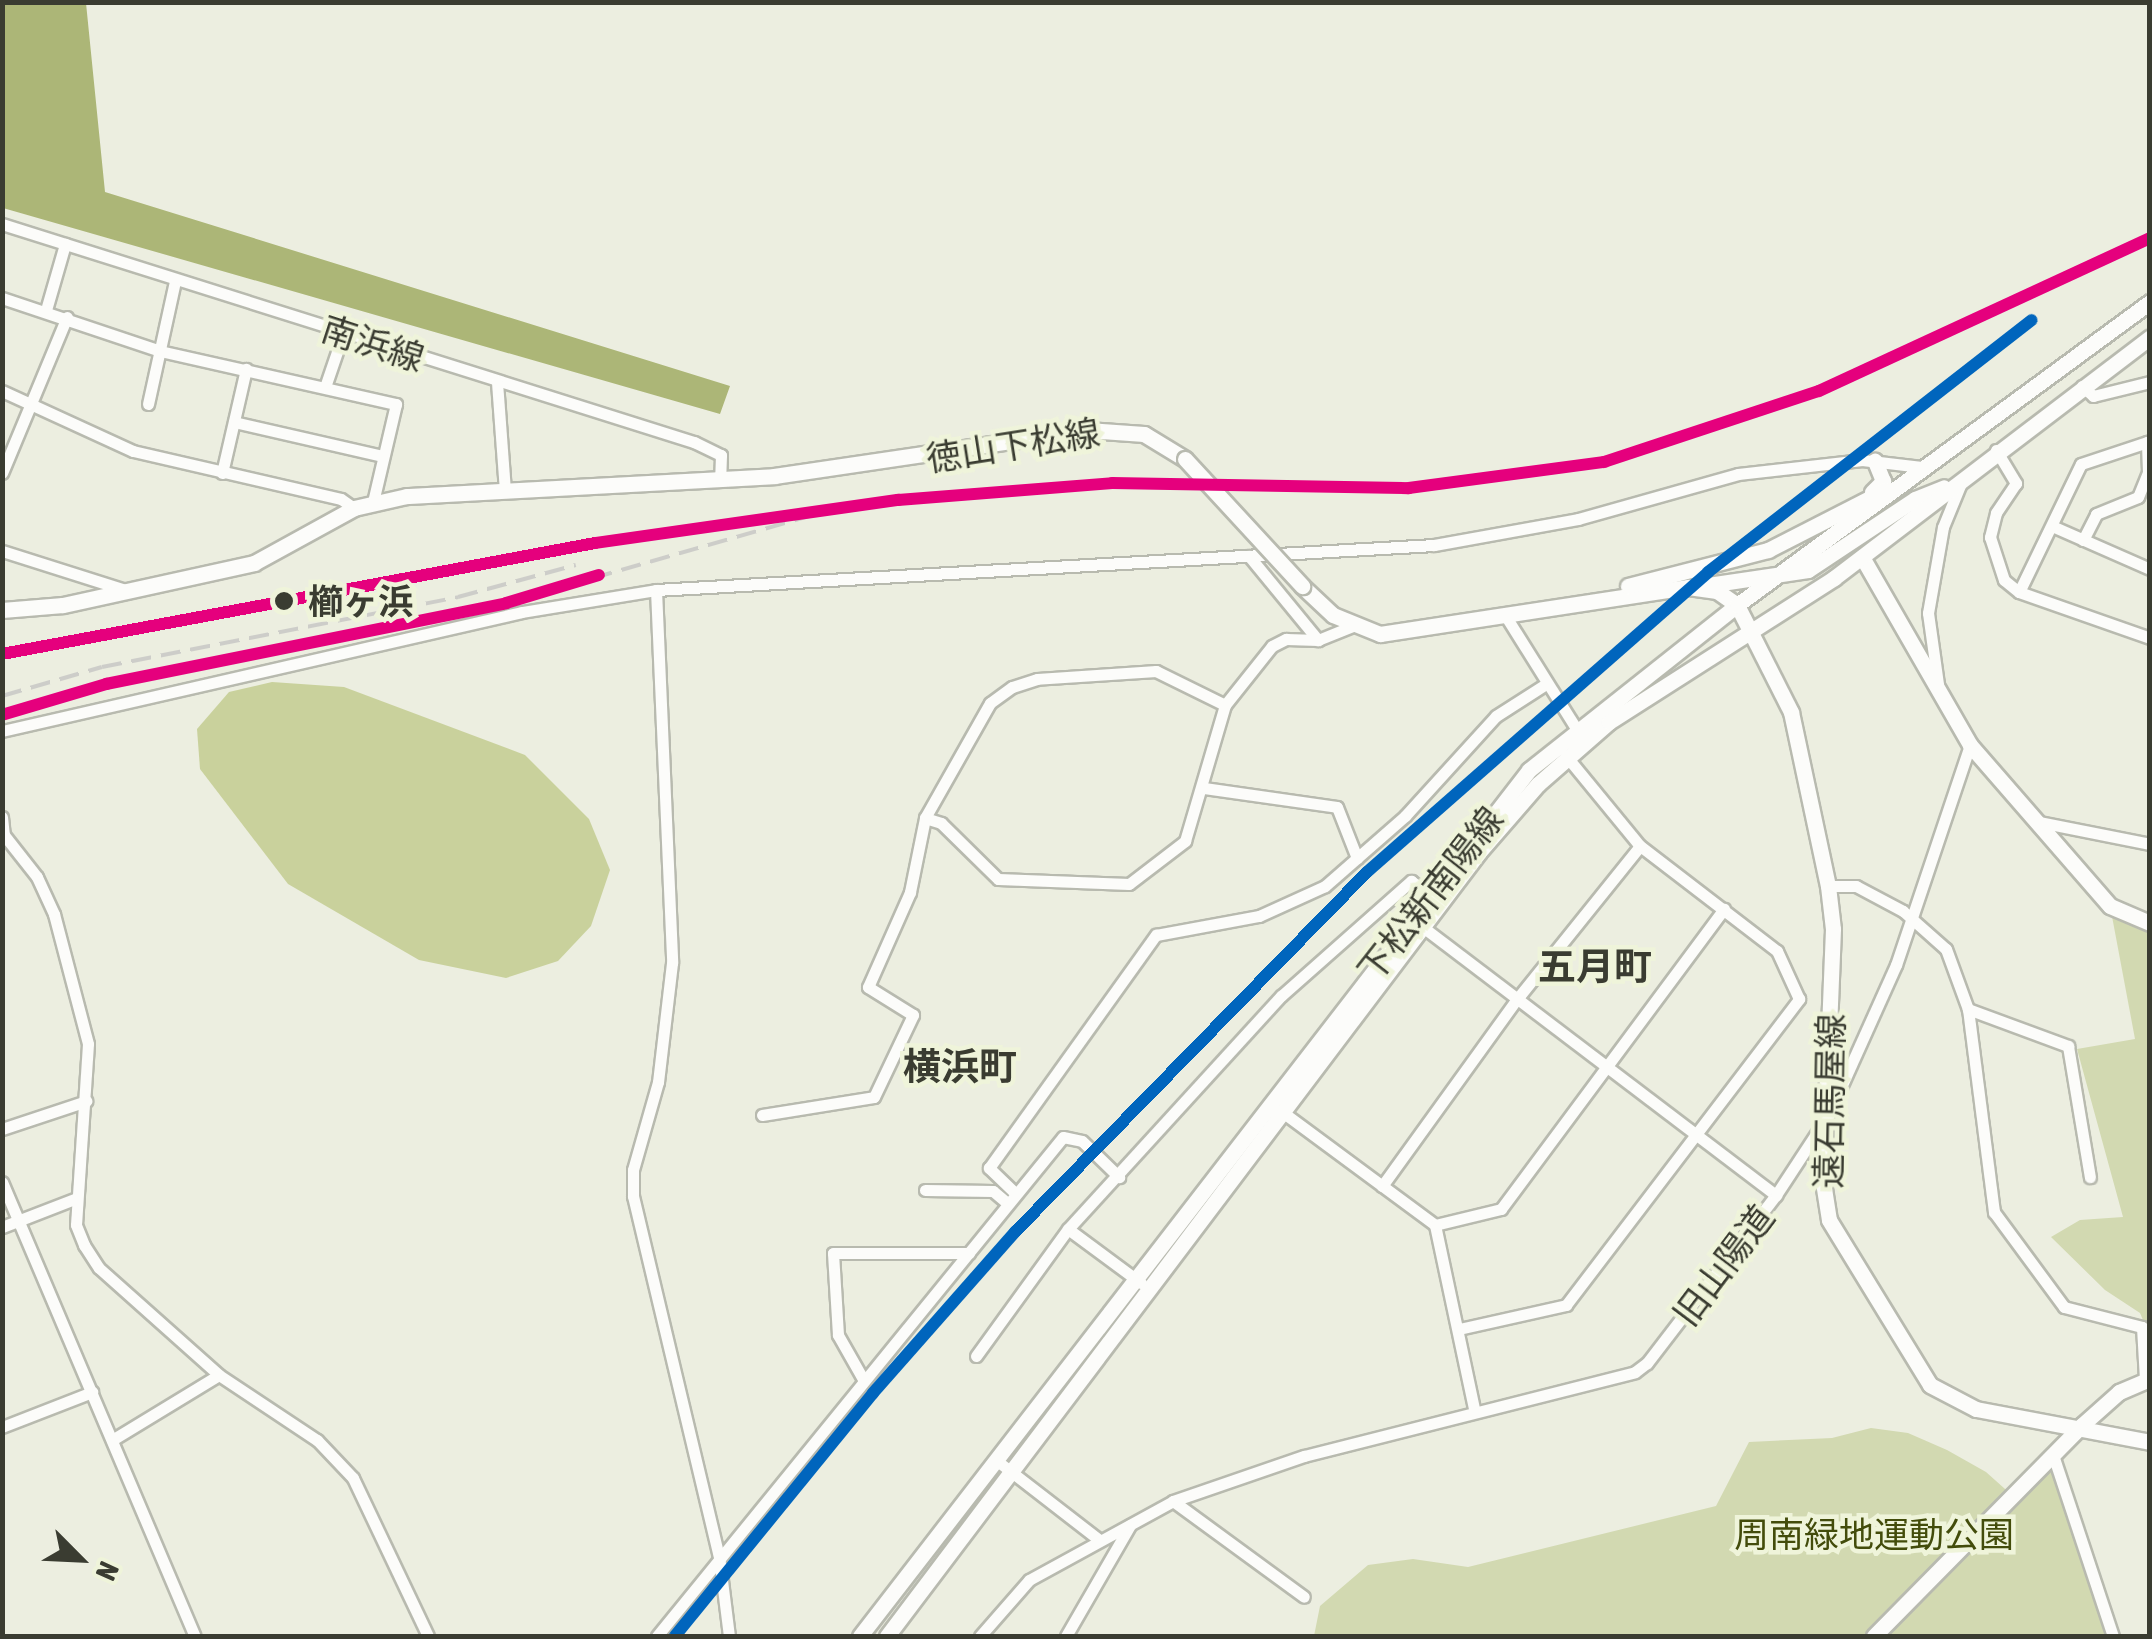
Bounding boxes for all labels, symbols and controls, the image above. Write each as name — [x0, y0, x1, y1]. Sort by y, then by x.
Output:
street label: 南浜線 — [317, 307, 429, 379]
street label: 徳山下松線 — [923, 411, 1103, 479]
place label: 櫛ヶ浜 — [308, 580, 413, 622]
marker: 櫛ヶ浜 — [269, 586, 299, 616]
street label: 下松新南陽線 — [1349, 798, 1511, 990]
district label: 五月町 — [1538, 944, 1652, 990]
street label: 遠石馬屋線 — [1806, 1013, 1852, 1189]
district label: 横浜町 — [903, 1044, 1017, 1090]
street label: 旧山陽道 — [1664, 1196, 1782, 1334]
north arrow — [30, 1509, 130, 1609]
park label: 周南緑地運動公園 — [1734, 1513, 2014, 1555]
text: N — [89, 1557, 125, 1585]

